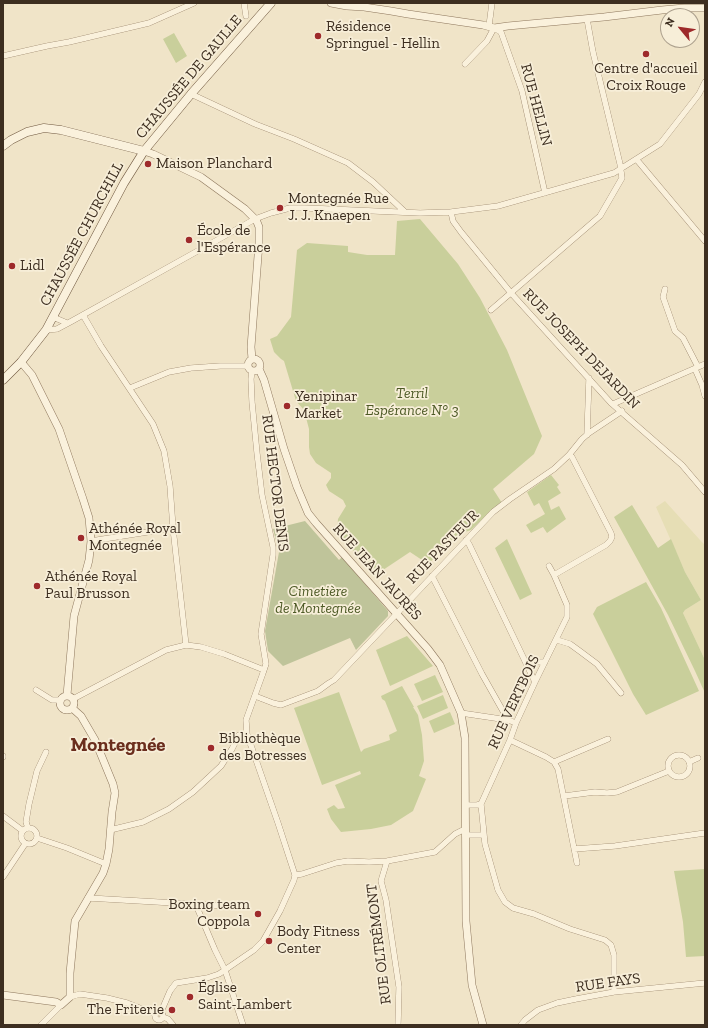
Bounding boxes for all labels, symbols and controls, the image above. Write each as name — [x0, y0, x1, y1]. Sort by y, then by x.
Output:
north arrow — [660, 8, 700, 48]
street label: CHAUSSÉE DE GAULLE — [132, 12, 246, 142]
text: N — [662, 16, 678, 29]
place label: Résidence Springuel - Hellin — [326, 18, 440, 53]
marker: Résidence Springuel - Hellin — [313, 31, 323, 41]
marker: Centre d'accueil Croix Rouge — [641, 49, 651, 59]
place label: Centre d'accueil Croix Rouge — [594, 60, 698, 95]
street label: RUE HELLIN — [516, 62, 556, 148]
place label: Maison Planchard — [156, 155, 272, 173]
street label: CHAUSSÉE CHURCHILL — [36, 159, 128, 309]
marker: Maison Planchard — [143, 159, 153, 169]
place label: Montegnée Rue J. J. Knaepen — [288, 190, 389, 225]
marker: Montegnée Rue J. J. Knaepen — [275, 203, 285, 213]
place label: École de l'Espérance — [197, 222, 271, 257]
marker: École de l'Espérance — [184, 235, 194, 245]
place label: Lidl — [20, 257, 45, 275]
marker: Lidl — [7, 261, 17, 271]
street label: RUE JOSEPH DEJARDIN — [519, 285, 643, 413]
park label: Terril Espérance N° 3 — [365, 385, 459, 420]
place label: Yenipinar Market — [295, 388, 357, 423]
marker: Yenipinar Market — [282, 401, 292, 411]
street label: RUE HECTOR DENIS — [258, 414, 292, 552]
street label: RUE PASTEUR — [403, 506, 483, 588]
place label: Athénée Royal Montegnée — [89, 520, 181, 555]
street label: RUE JEAN JAURÈS — [329, 520, 425, 624]
marker: Athénée Royal Montegnée — [76, 533, 86, 543]
place label: Athénée Royal Paul Brusson — [45, 568, 137, 603]
marker: Athénée Royal Paul Brusson — [32, 581, 42, 591]
park label: Cimetière de Montegnée — [275, 583, 361, 618]
street label: RUE VERTBOIS — [484, 652, 544, 752]
place label: Bibliothèque des Botresses — [219, 730, 307, 765]
district label: Montegnée — [70, 735, 166, 757]
marker: Bibliothèque des Botresses — [206, 743, 216, 753]
street label: RUE OLTRÉMONT — [363, 883, 395, 1005]
place label: Boxing team Coppola — [169, 896, 250, 931]
marker: Boxing team Coppola — [253, 909, 263, 919]
place label: Body Fitness Center — [277, 923, 360, 958]
marker: Body Fitness Center — [264, 936, 274, 946]
street label: RUE FAYS — [574, 970, 642, 996]
place label: Église Saint-Lambert — [198, 979, 292, 1014]
marker: Église Saint-Lambert — [185, 992, 195, 1002]
place label: The Friterie — [87, 1001, 164, 1019]
marker: The Friterie — [167, 1005, 177, 1015]

